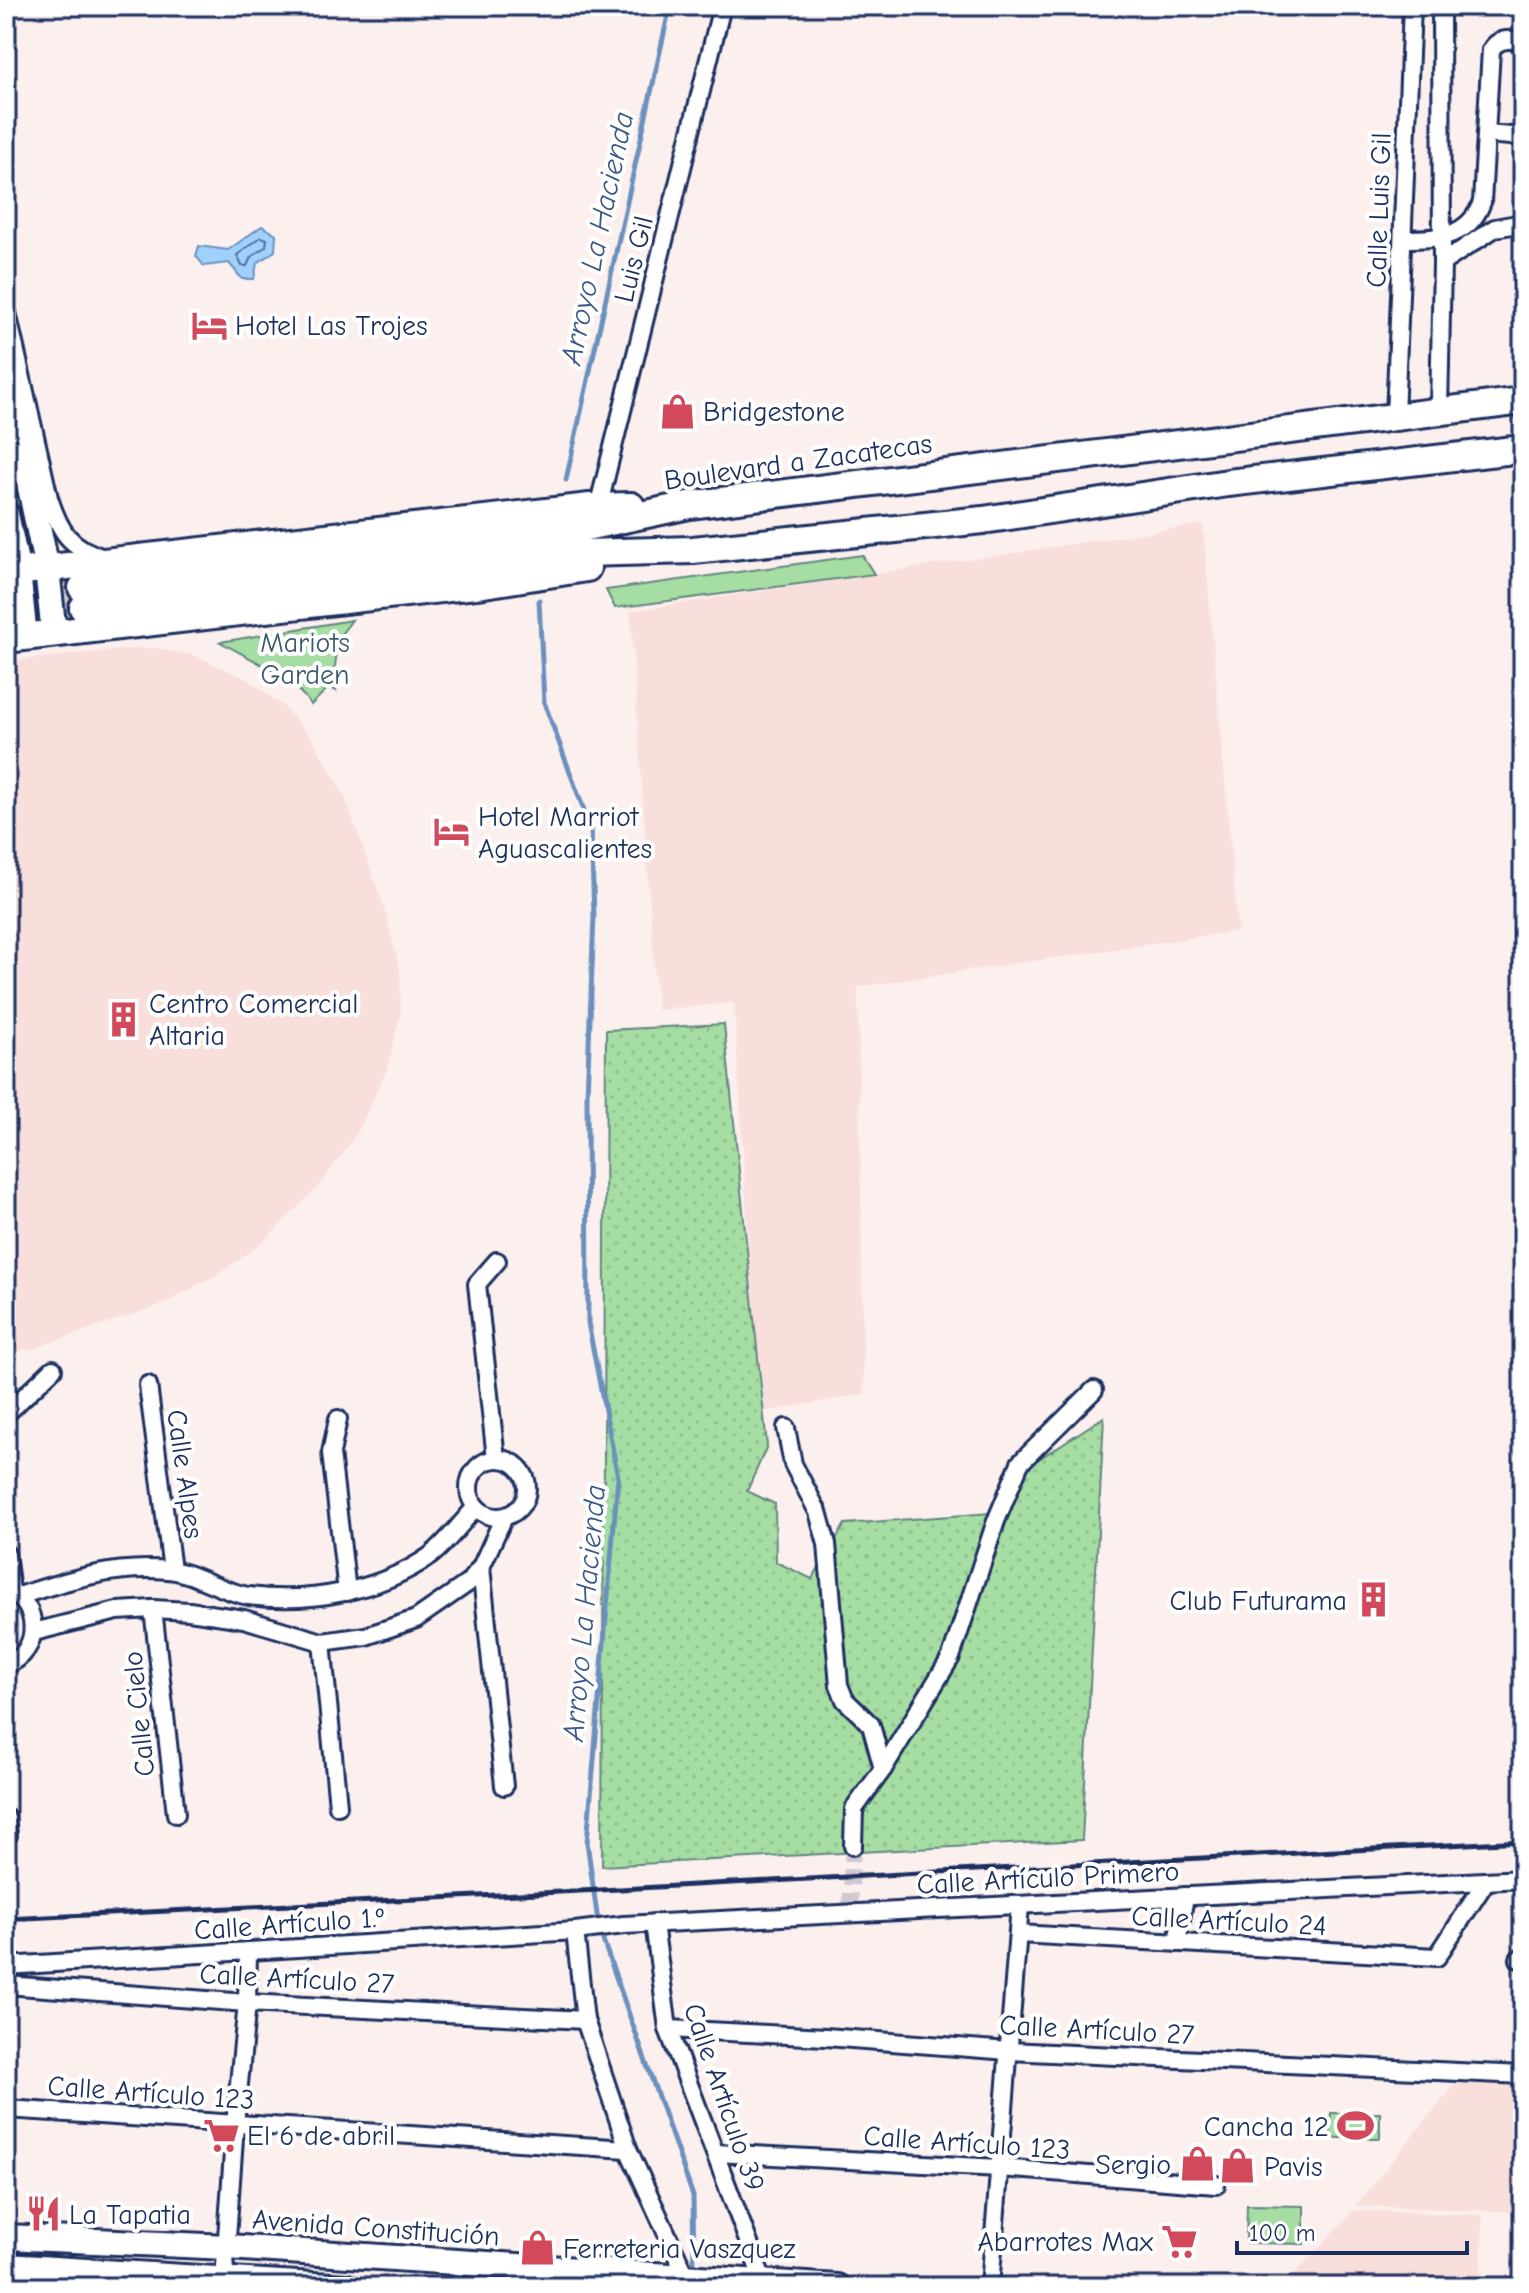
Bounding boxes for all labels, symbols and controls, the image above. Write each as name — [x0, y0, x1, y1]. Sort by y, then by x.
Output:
water label: Arroyo La Hacienda — [553, 109, 641, 369]
street label: Calle Luis Gil — [1360, 132, 1398, 288]
street label: Luis Gil — [608, 213, 660, 306]
hotel icon: Hotel Las Trojes — [190, 306, 228, 344]
place label: Hotel Las Trojes — [235, 310, 428, 342]
shop icon: Bridgestone — [658, 392, 696, 430]
place label: Bridgestone — [703, 396, 845, 428]
street label: Boulevard a Zacatecas — [662, 427, 934, 497]
park label: Mariots Garden — [260, 627, 350, 691]
place label: Hotel Marriot Aguascalientes — [478, 801, 652, 865]
hotel icon: Hotel Marriot Aguascalientes — [433, 813, 471, 851]
place label: Centro Comercial Altaria — [149, 988, 358, 1052]
building icon: Centro Comercial Altaria — [104, 1000, 142, 1038]
street label: Calle Alpes — [160, 1407, 210, 1541]
water label: Arroyo La Hacienda — [556, 1483, 613, 1744]
building icon: Club Futurama — [1354, 1581, 1392, 1619]
place label: Club Futurama — [1170, 1585, 1347, 1617]
street label: Calle Cielo — [117, 1650, 161, 1778]
street label: Calle Artículo Primero — [916, 1855, 1180, 1901]
street label: Calle Artículo 24 — [1131, 1900, 1327, 1942]
street label: Calle Artículo 1.º — [193, 1901, 385, 1947]
street label: Calle Artículo 27 — [199, 1958, 395, 2000]
street label: Calle Artículo 39 — [677, 1999, 771, 2195]
street label: Calle Artículo 27 — [999, 2009, 1195, 2051]
street label: Calle Artículo 123 — [47, 2070, 255, 2116]
sports icon: Cancha 12 — [1336, 2107, 1374, 2145]
place label: Cancha 12 — [1204, 2111, 1329, 2143]
supermarket icon: El 6 de abril — [202, 2116, 240, 2154]
place label: El 6 de abril — [247, 2120, 395, 2152]
street label: Calle Artículo 123 — [863, 2120, 1071, 2166]
shop icon: Sergio — [1178, 2145, 1216, 2183]
shop icon: Pavis — [1219, 2147, 1257, 2185]
place label: Sergio — [1095, 2149, 1171, 2181]
place label: Pavis — [1264, 2151, 1323, 2183]
restaurant icon: La Tapatia — [24, 2195, 62, 2233]
place label: La Tapatia — [69, 2199, 191, 2231]
street label: Avenida Constitución — [251, 2203, 501, 2253]
scale bar — [1237, 2205, 1467, 2255]
text: 100 m — [1249, 2219, 1316, 2247]
supermarket icon: Abarrotes Max — [1160, 2222, 1198, 2260]
place label: Abarrotes Max — [978, 2226, 1154, 2258]
shop icon: Ferreteria Vaszquez — [518, 2229, 556, 2267]
place label: Ferreteria Vaszquez — [563, 2233, 796, 2265]

